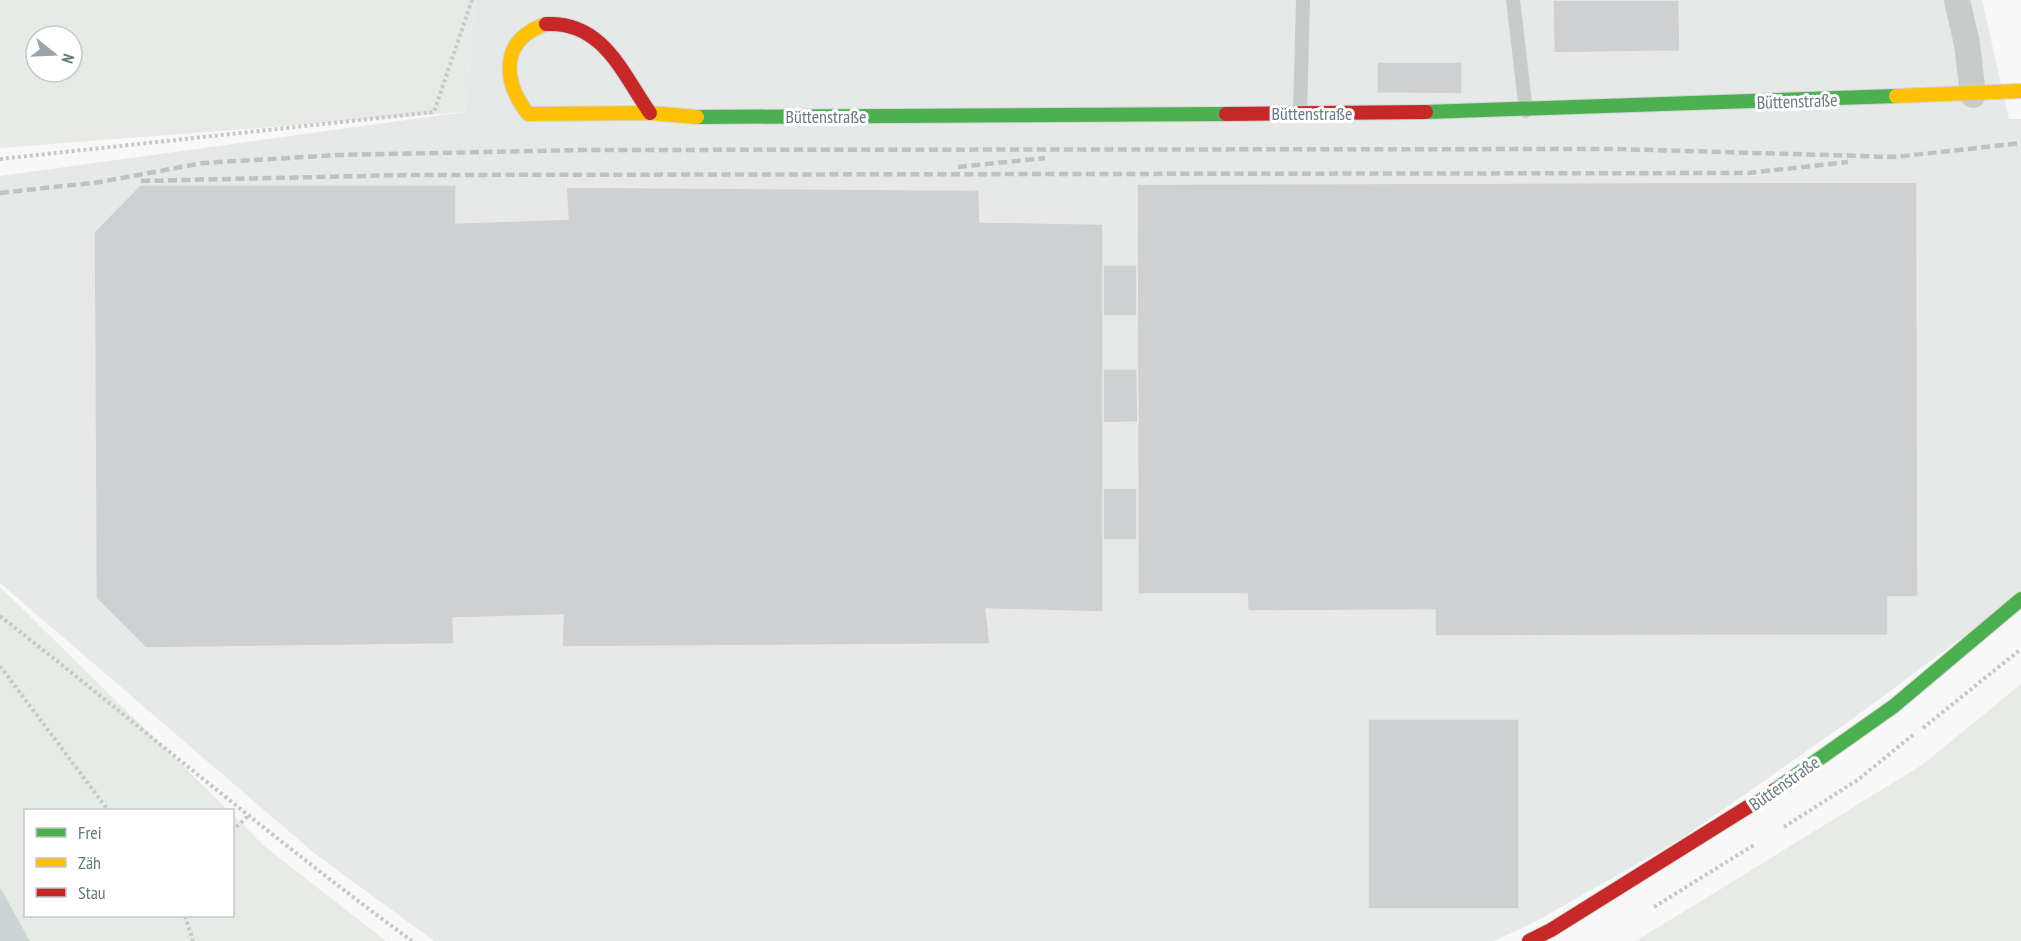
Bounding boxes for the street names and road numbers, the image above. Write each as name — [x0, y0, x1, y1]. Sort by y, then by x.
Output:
street label: Büttenstraße — [1756, 88, 1838, 114]
street label: Büttenstraße — [1272, 102, 1352, 125]
street label: Büttenstraße — [786, 105, 866, 128]
street label: Büttenstraße — [1744, 750, 1824, 816]

